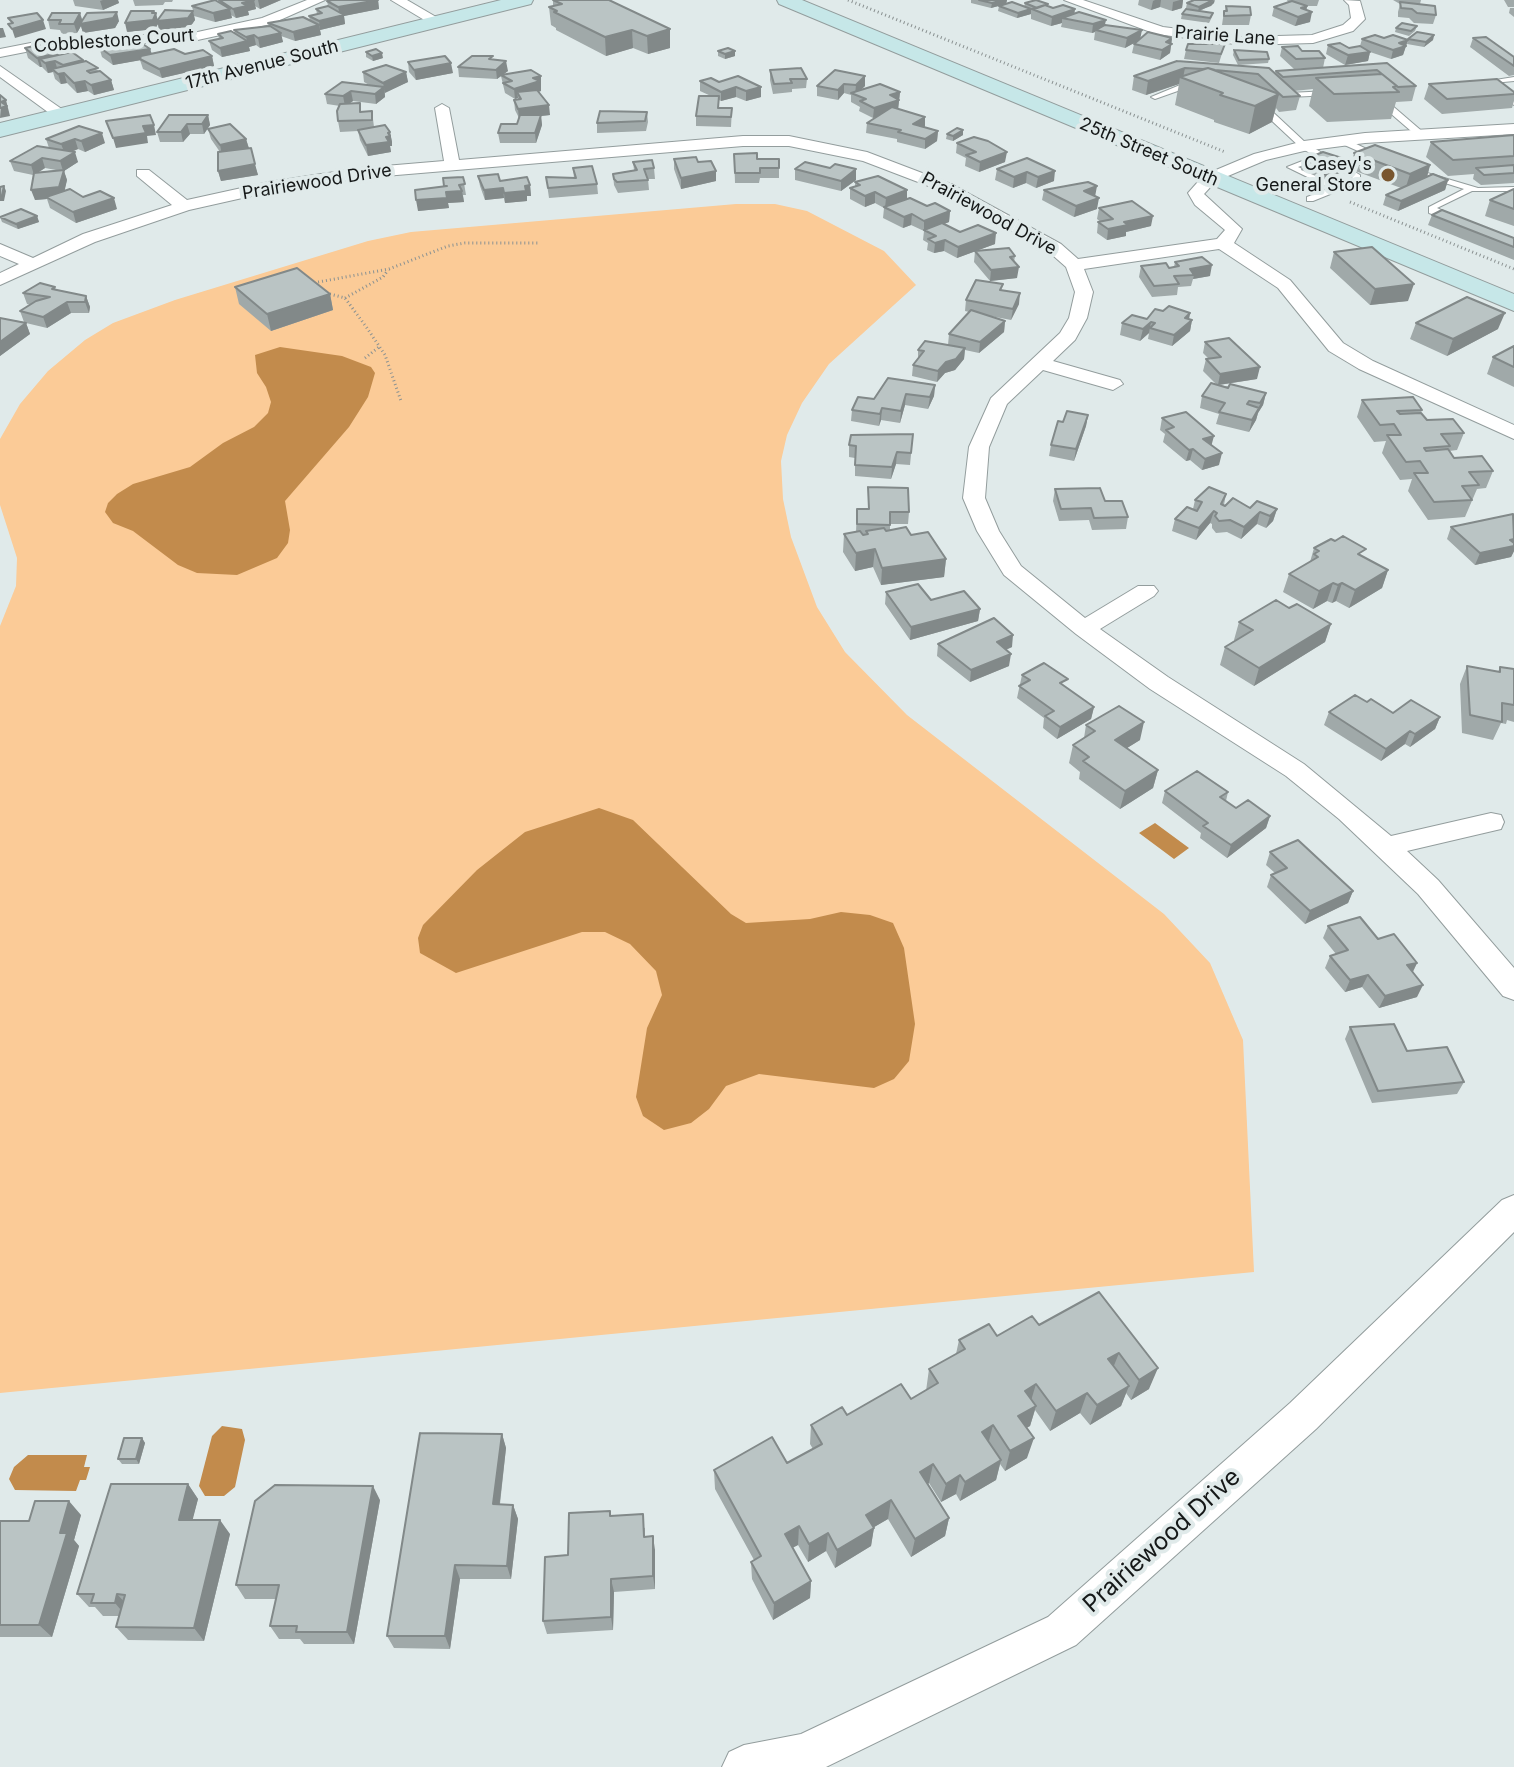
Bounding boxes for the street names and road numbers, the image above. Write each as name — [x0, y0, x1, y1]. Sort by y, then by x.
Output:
street label: Prairie Lane — [1174, 22, 1276, 50]
street label: Cobblestone Court — [33, 25, 195, 57]
street label: 17th Avenue South — [183, 36, 341, 94]
street label: 25th Street South — [1076, 113, 1222, 191]
street label: Prairiewood Drive — [241, 160, 393, 204]
street label: Prairiewood Drive — [918, 168, 1060, 260]
street label: Prairiewood Drive — [1078, 1463, 1246, 1619]

